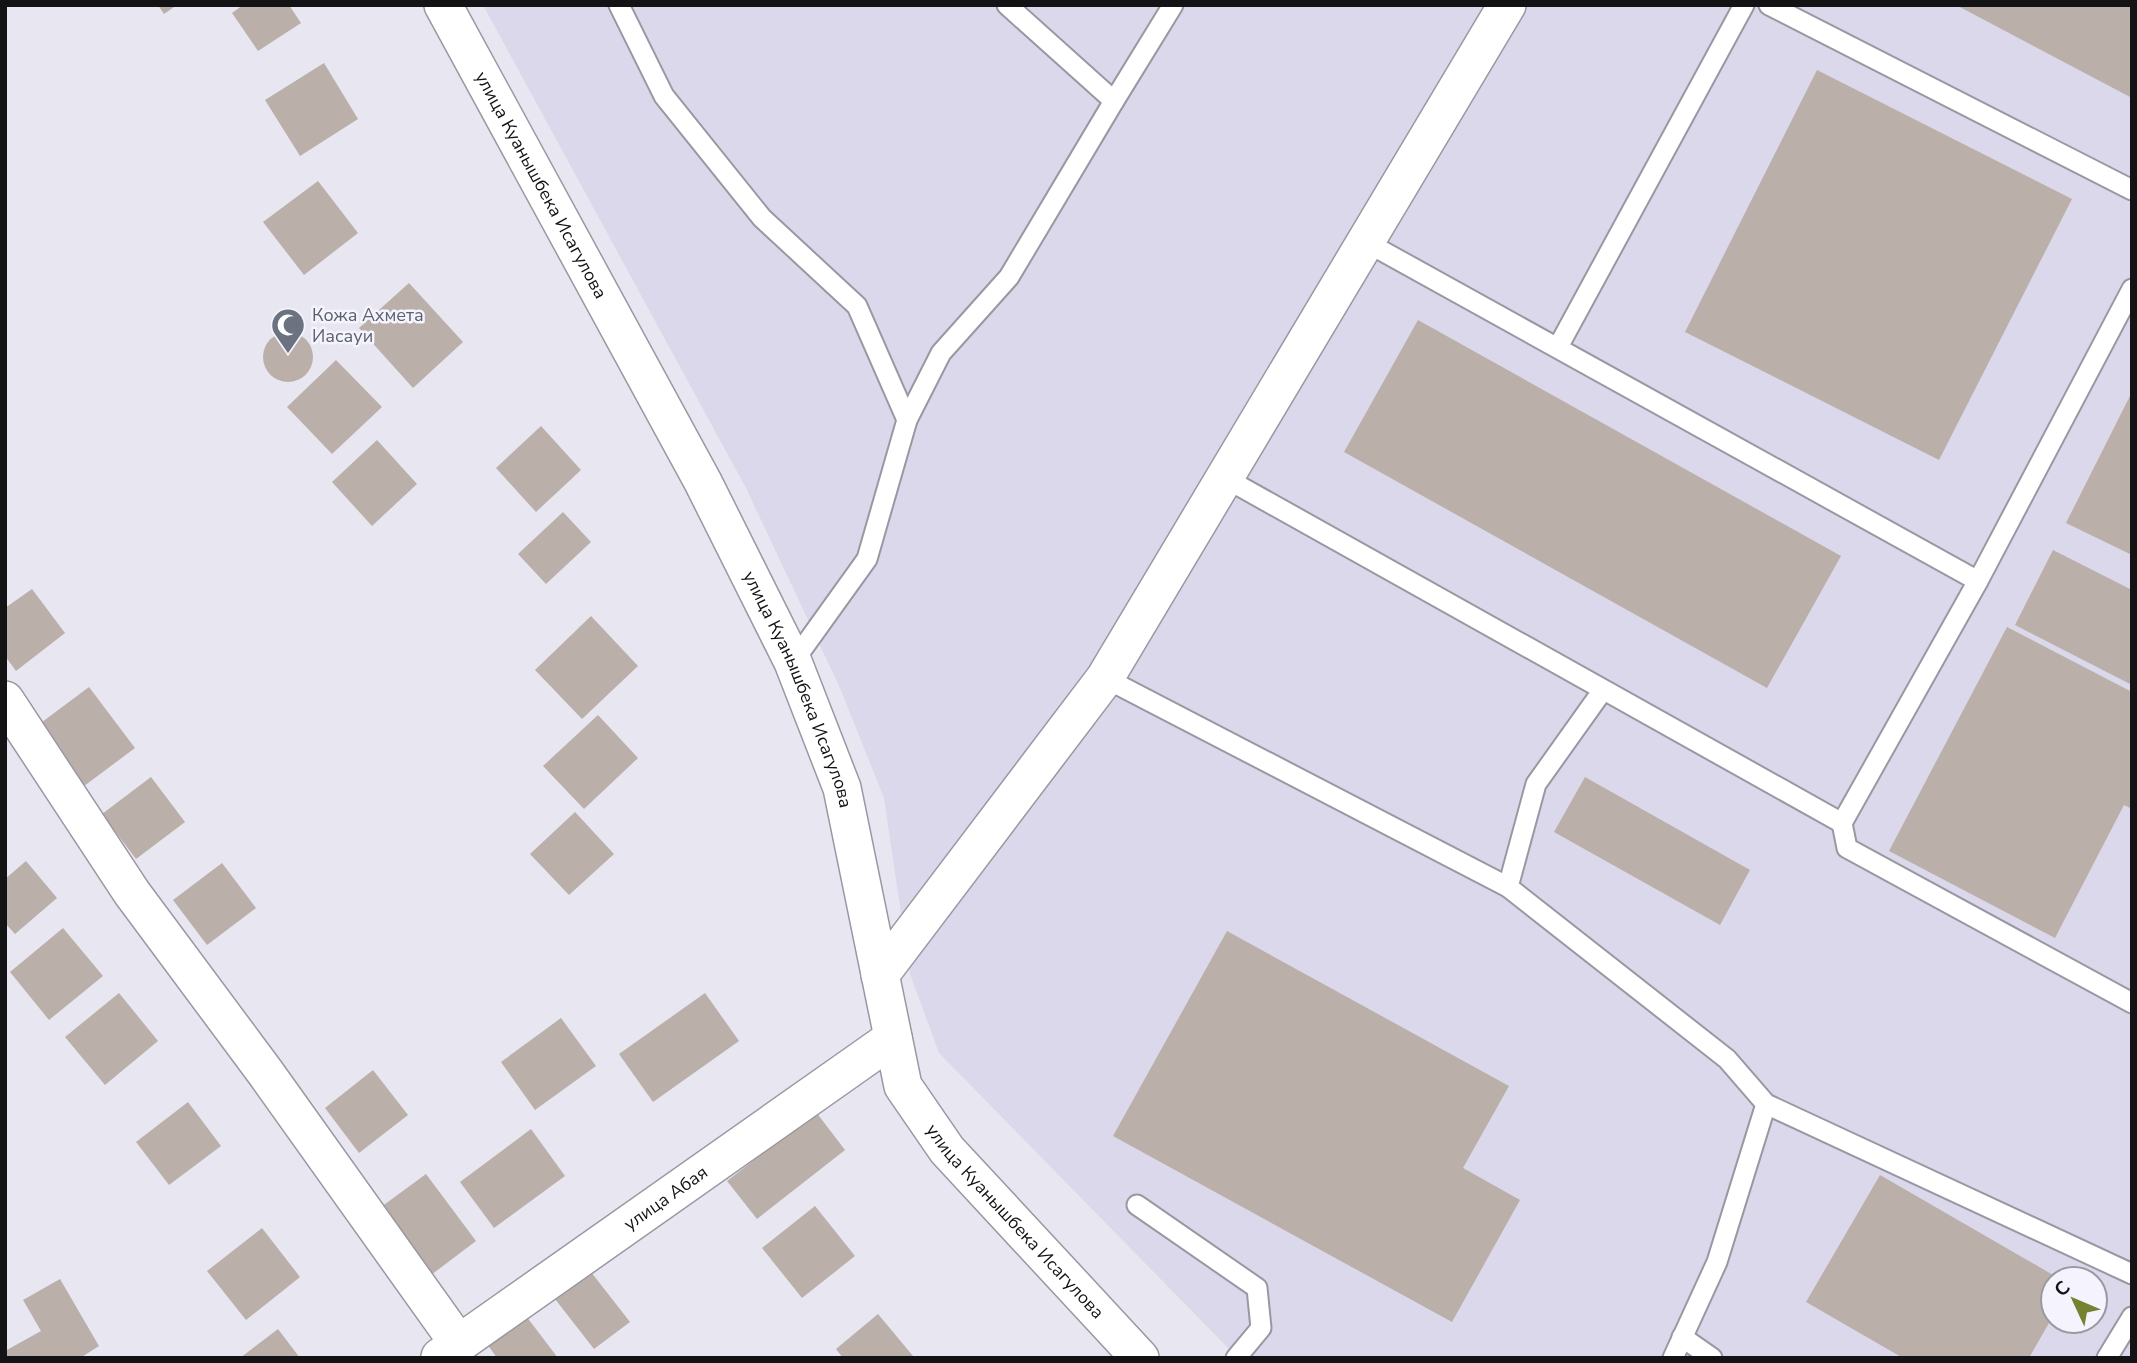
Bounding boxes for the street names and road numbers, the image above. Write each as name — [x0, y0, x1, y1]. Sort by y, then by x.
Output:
street label: улица Куанышбека Исагулова — [469, 67, 613, 303]
street label: улица Куанышбека Исагулова — [737, 567, 858, 810]
street label: улица Куанышбека Исагулова — [921, 1119, 1110, 1324]
street label: улица Абая — [619, 1160, 712, 1236]

